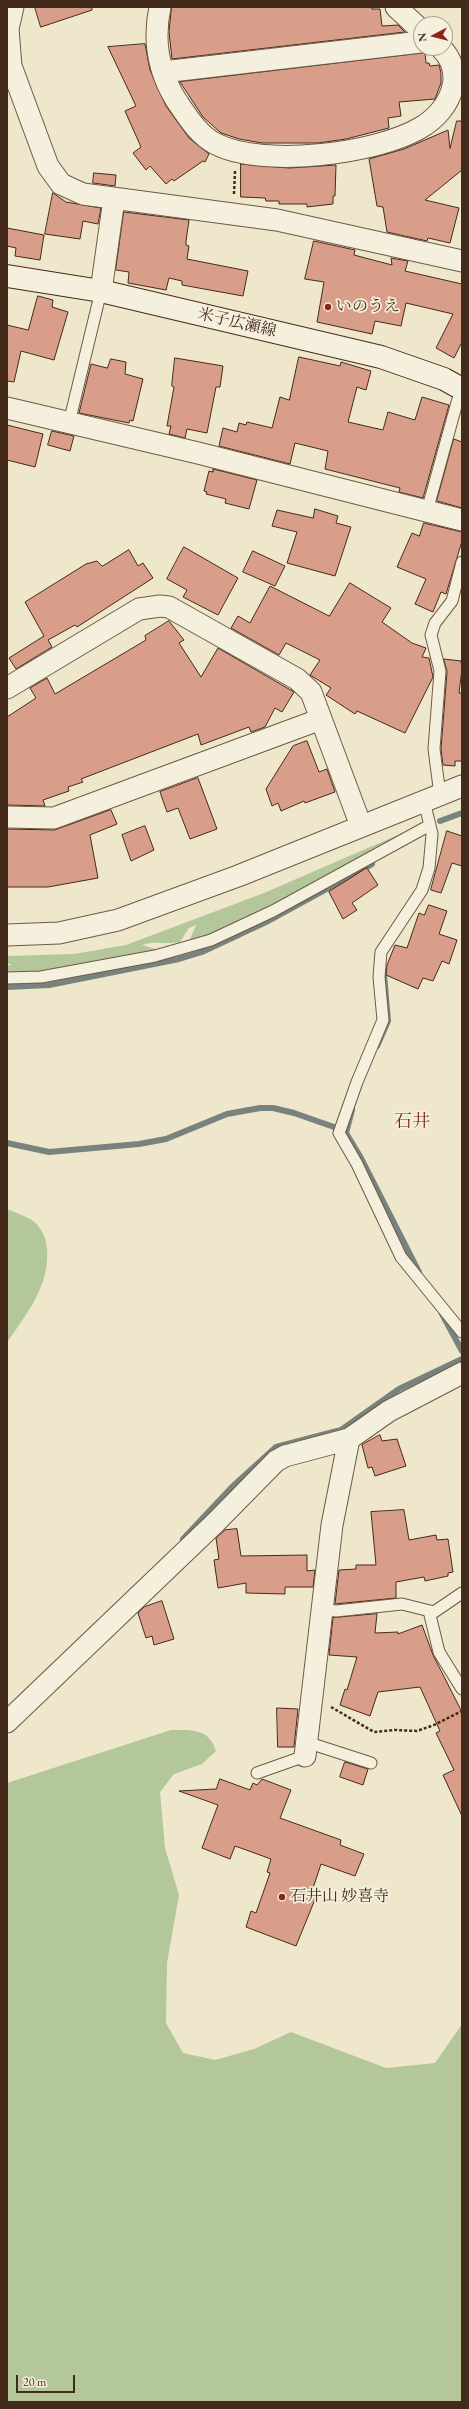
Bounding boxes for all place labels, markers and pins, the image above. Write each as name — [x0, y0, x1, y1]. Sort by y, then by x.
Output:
place label: いのうえ — [336, 297, 400, 317]
marker: いのうえ — [323, 302, 333, 312]
place label: 石井山 妙喜寺 — [290, 1887, 389, 1907]
marker: 石井山 妙喜寺 — [277, 1892, 287, 1902]

